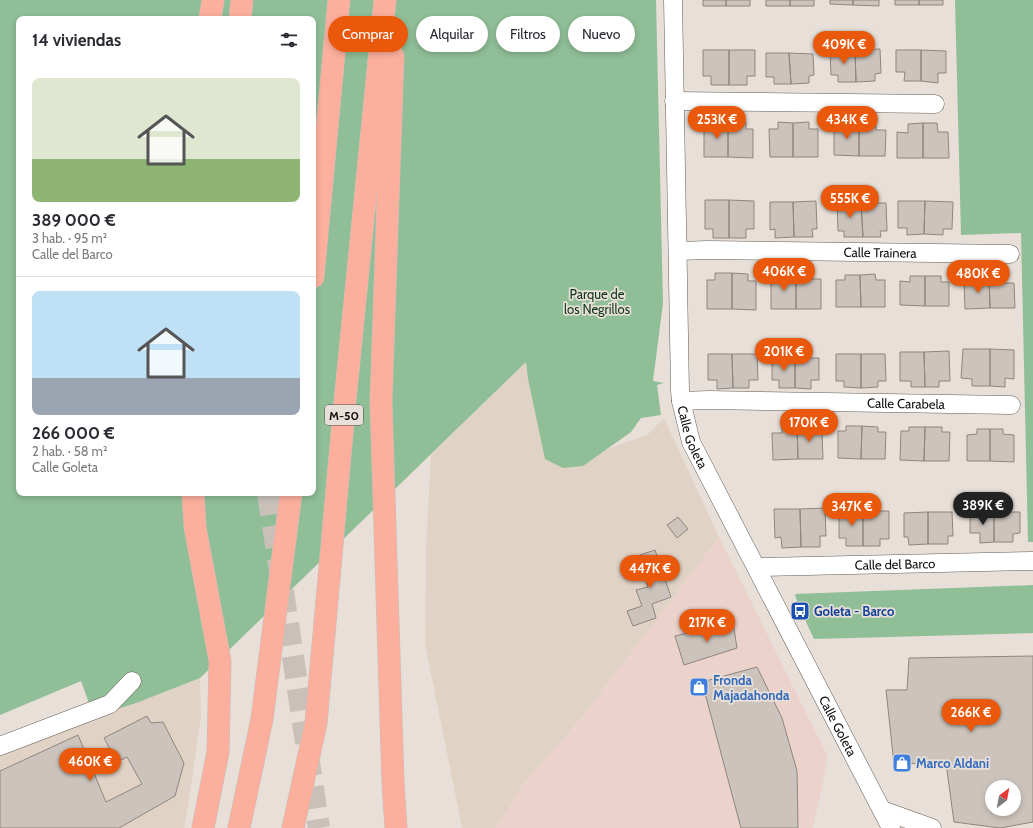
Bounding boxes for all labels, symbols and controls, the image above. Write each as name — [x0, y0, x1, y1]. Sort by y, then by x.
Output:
chip: Comprar — [328, 16, 408, 52]
chip: Alquilar — [416, 16, 488, 52]
chip: Filtros — [496, 16, 560, 52]
chip: Nuevo — [568, 16, 635, 52]
icon: filters — [278, 29, 300, 51]
text: 14 viviendas — [32, 30, 121, 50]
pin: 409K € — [811, 31, 877, 65]
text: 409K € — [822, 36, 866, 52]
icon: home — [130, 104, 202, 176]
pin: 253K € — [684, 106, 750, 140]
pin: 434K € — [814, 106, 880, 140]
text: 253K € — [697, 111, 737, 127]
text: 434K € — [826, 111, 868, 127]
pin: 555K € — [817, 185, 883, 219]
text: 555K € — [830, 190, 870, 206]
text: 389 000 € — [32, 210, 116, 230]
text: 3 hab. · 95 m² — [32, 230, 107, 246]
street label: Calle Trainera — [843, 244, 917, 261]
text: Calle del Barco — [32, 246, 113, 262]
pin: 406K € — [751, 258, 817, 292]
pin: 480K € — [945, 260, 1011, 294]
text: 406K € — [762, 263, 806, 279]
text: 480K € — [956, 265, 1000, 281]
park label: Parque de los Negrillos — [564, 286, 631, 317]
icon: home — [130, 317, 202, 389]
pin: 201K € — [751, 338, 817, 372]
text: 201K € — [764, 343, 804, 359]
street label: Calle Carabela — [867, 395, 946, 412]
street label: Calle Goleta — [674, 404, 712, 472]
road number: M-50 — [325, 405, 363, 425]
pin: 170K € — [776, 409, 842, 443]
text: 170K € — [789, 414, 829, 430]
text: 266 000 € — [32, 423, 115, 443]
text: 2 hab. · 58 m² — [32, 443, 107, 459]
text: Calle Goleta — [32, 459, 98, 475]
pin: 389K € — [950, 492, 1016, 526]
pin: 347K € — [819, 493, 885, 527]
text: 389K € — [962, 497, 1004, 513]
text: 347K € — [831, 498, 873, 514]
pin: 447K € — [617, 555, 683, 589]
street label: Calle del Barco — [854, 555, 936, 573]
text: 447K € — [629, 560, 671, 576]
bus stop icon: Goleta - Barco — [789, 600, 811, 622]
place label: Goleta - Barco — [814, 603, 895, 619]
pin: 217K € — [674, 609, 740, 643]
text: 217K € — [688, 614, 726, 630]
place label: Fronda Majadahonda — [713, 672, 790, 703]
shop icon: Fronda Majadahonda — [688, 676, 710, 698]
street label: Calle Goleta — [816, 693, 861, 760]
pin: 266K € — [938, 699, 1004, 733]
text: 266K € — [951, 704, 991, 720]
pin: 460K € — [57, 748, 123, 782]
shop icon: Marco Aldani — [891, 752, 913, 774]
text: 460K € — [68, 753, 112, 769]
place label: Marco Aldani — [916, 755, 989, 771]
north arrow — [985, 780, 1021, 816]
map controls — [985, 780, 1021, 816]

